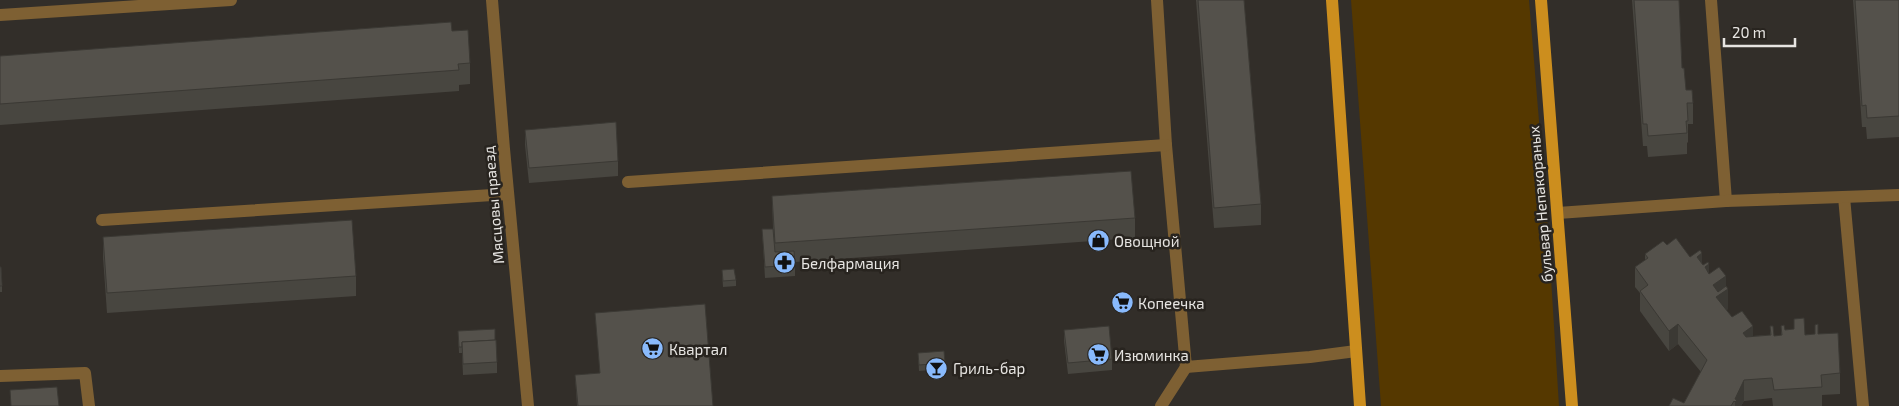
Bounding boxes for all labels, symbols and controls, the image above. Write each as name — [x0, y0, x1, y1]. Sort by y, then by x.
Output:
scale bar — [1724, 15, 1795, 47]
text: 20 m — [1732, 23, 1766, 41]
street label: бульвар Непакораных — [1524, 125, 1557, 283]
street label: Мясцовы праезд — [479, 145, 507, 265]
shop icon: Овощной — [1086, 229, 1110, 253]
place label: Овощной — [1114, 232, 1179, 250]
pharmacy icon: Белфармация — [773, 251, 797, 275]
place label: Белфармация — [801, 254, 900, 272]
supermarket icon: Копеечка — [1110, 291, 1134, 315]
place label: Копеечка — [1138, 294, 1205, 312]
supermarket icon: Квартал — [641, 337, 665, 361]
place label: Квартал — [669, 340, 727, 358]
supermarket icon: Изюминка — [1086, 343, 1110, 367]
place label: Изюминка — [1114, 346, 1189, 364]
bar icon: Гриль-бар — [925, 356, 949, 380]
place label: Гриль-бар — [953, 359, 1025, 377]

